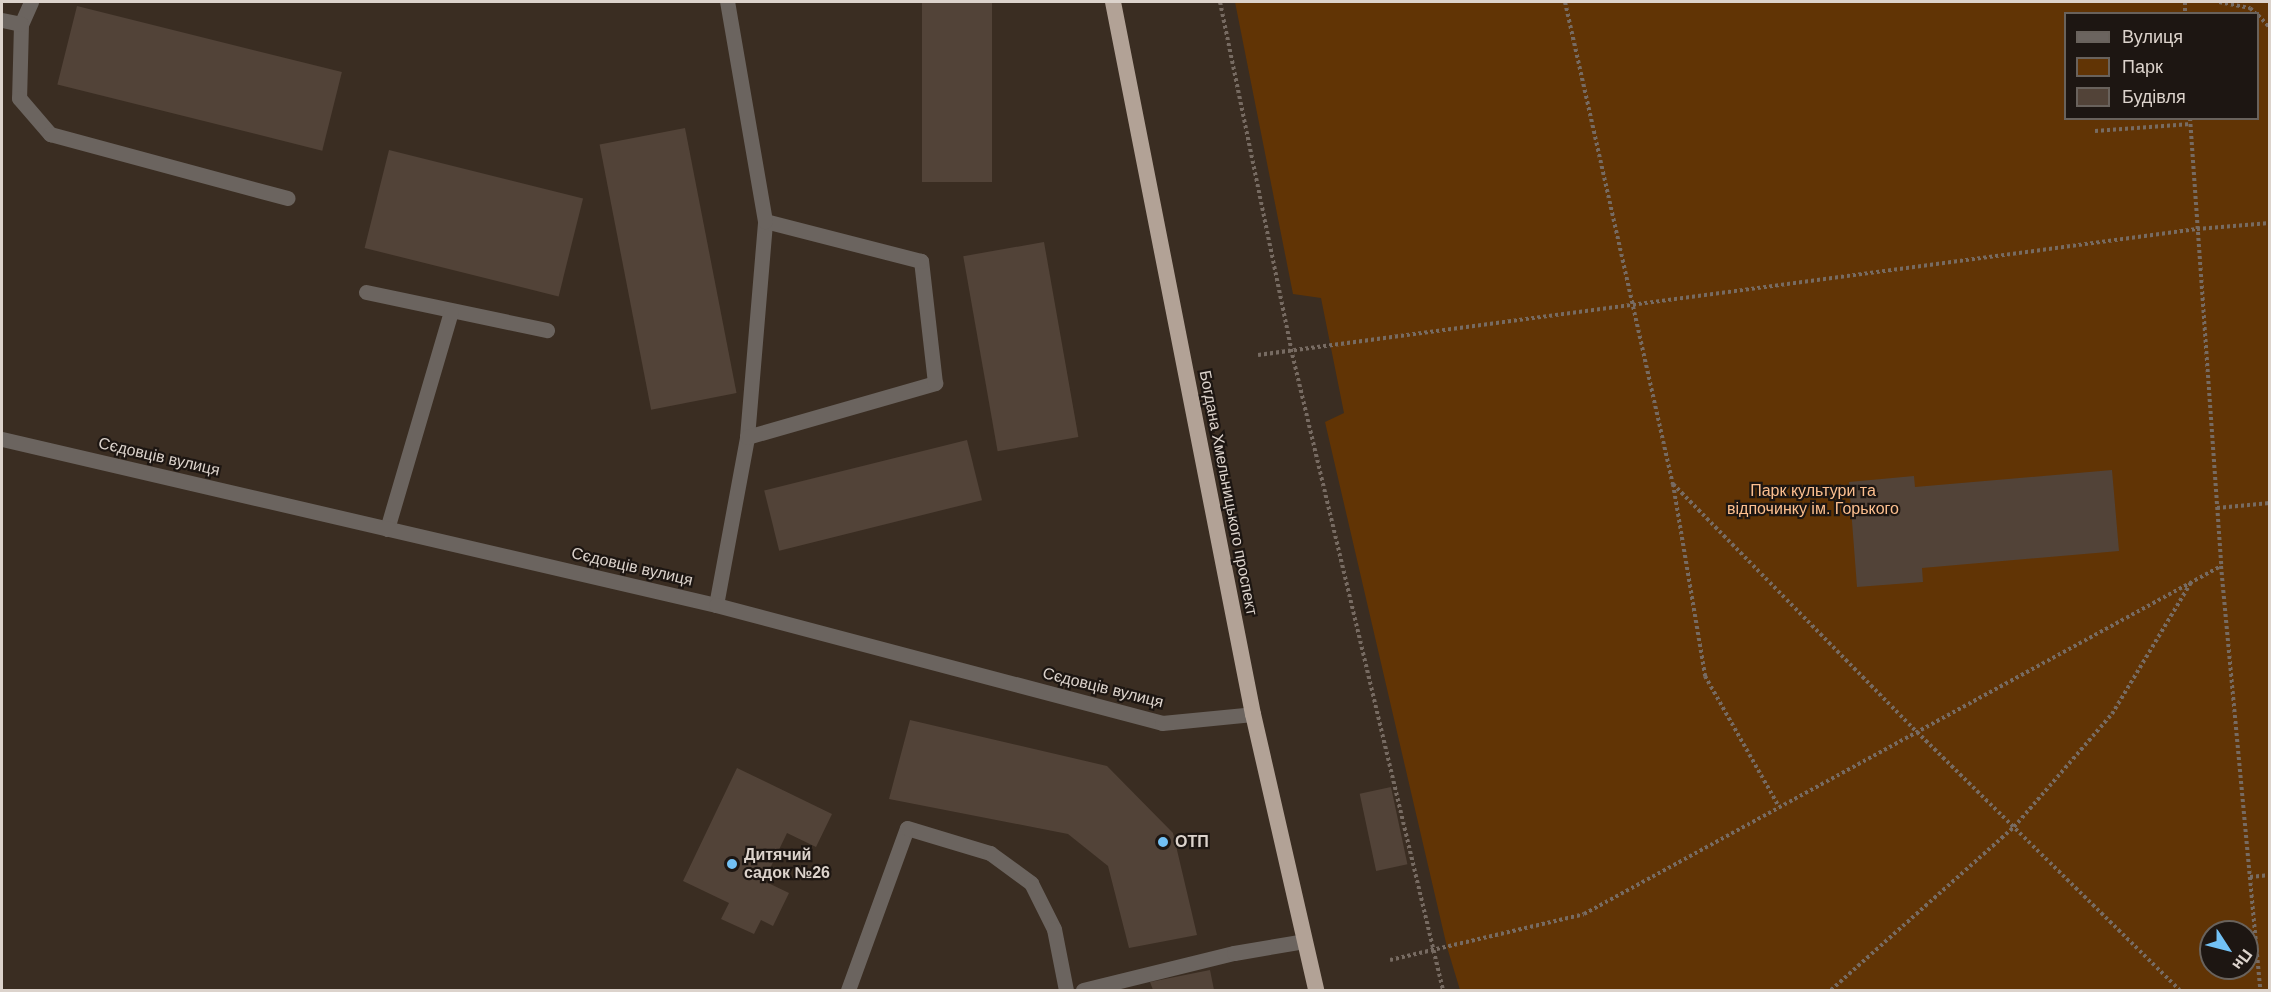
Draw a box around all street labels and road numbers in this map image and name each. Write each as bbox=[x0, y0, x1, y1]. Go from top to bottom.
street label: Богдана Хмельницького проспект bbox=[1195, 369, 1261, 617]
street label: Сєдовців вулиця bbox=[96, 434, 222, 480]
street label: Сєдовців вулиця bbox=[569, 544, 695, 590]
street label: Сєдовців вулиця bbox=[1041, 664, 1165, 712]

